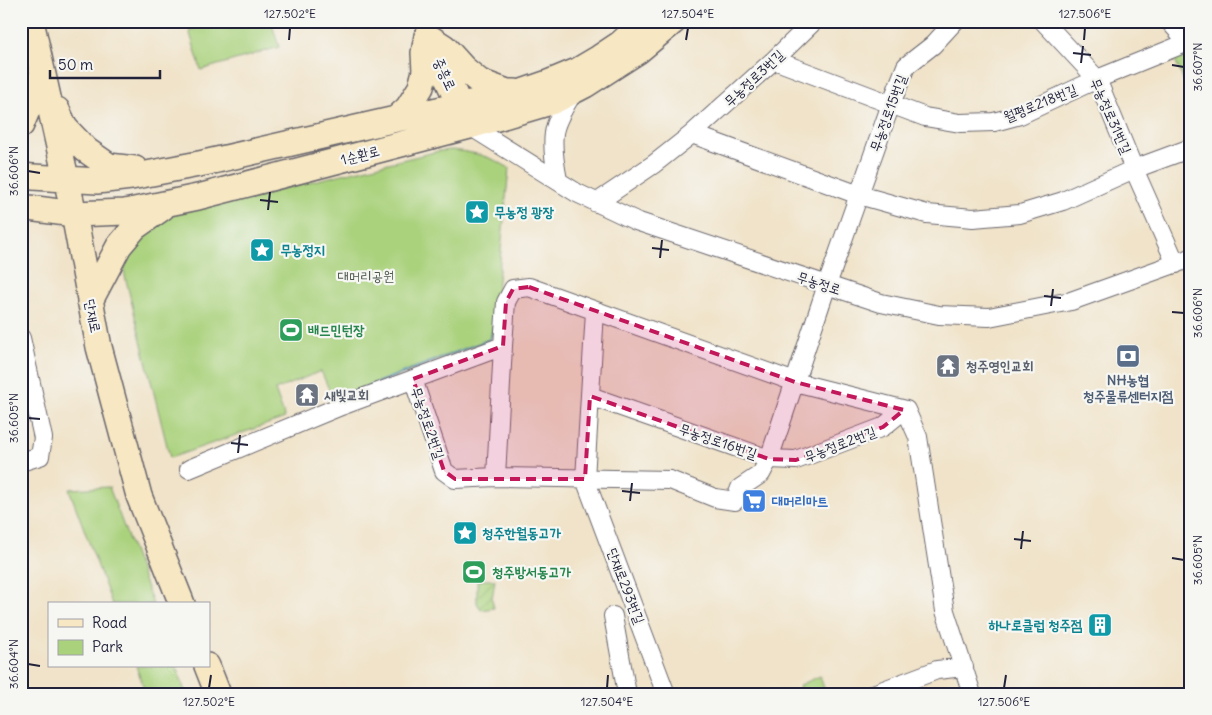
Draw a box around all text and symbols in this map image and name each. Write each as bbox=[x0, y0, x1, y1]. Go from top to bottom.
text: 127.502°E bbox=[264, 6, 316, 21]
text: 127.504°E bbox=[662, 6, 714, 21]
text: 127.506°E bbox=[1059, 6, 1111, 21]
text: 36.607°N bbox=[1190, 42, 1205, 92]
street label: 무농정로3번길 bbox=[720, 45, 788, 110]
scale bar bbox=[50, 48, 160, 80]
text: 50 m bbox=[58, 55, 93, 74]
street label: 중흥로 bbox=[430, 55, 460, 93]
street label: 무농정로15번길 bbox=[866, 71, 911, 154]
street label: 무농정로31번길 bbox=[1086, 75, 1136, 157]
street label: 월평로218번길 bbox=[1001, 80, 1080, 126]
street label: 1순환로 bbox=[339, 141, 381, 169]
text: 36.606°N bbox=[6, 146, 21, 196]
place icon: 무농정 광장 bbox=[464, 199, 490, 225]
place label: 무농정 광장 bbox=[494, 203, 554, 221]
place icon: 무농정지 bbox=[249, 237, 275, 263]
place label: 무농정지 bbox=[280, 241, 325, 259]
park label: 대머리공원 bbox=[338, 267, 394, 285]
street label: 무농정로 bbox=[795, 267, 843, 299]
text: 36.606°N bbox=[1190, 288, 1205, 338]
street label: 단재로 bbox=[81, 298, 105, 334]
sports icon: 배드민턴장 bbox=[278, 317, 304, 343]
place label: 배드민턴장 bbox=[308, 321, 365, 339]
bank icon: NH농협 청주물류센터지점 bbox=[1115, 343, 1141, 369]
temple icon: 청주영인교회 bbox=[935, 353, 961, 379]
place label: 청주영인교회 bbox=[966, 357, 1034, 375]
place label: NH농협 청주물류센터지점 bbox=[1083, 371, 1174, 405]
temple icon: 새빛교회 bbox=[294, 382, 320, 408]
street label: 무농정로2번길 bbox=[407, 384, 449, 462]
place label: 새빛교회 bbox=[324, 386, 369, 404]
text: 36.605°N bbox=[6, 393, 21, 443]
street label: 무농정로16번길 bbox=[677, 419, 760, 463]
street label: 무농정로2번길 bbox=[802, 422, 879, 466]
supermarket icon: 대머리마트 bbox=[741, 488, 767, 514]
place label: 대머리마트 bbox=[771, 492, 828, 510]
place icon: 청주한월동고가 bbox=[452, 520, 478, 546]
place label: 청주한월동고가 bbox=[482, 524, 562, 542]
text: 36.605°N bbox=[1190, 535, 1205, 585]
street label: 단재로293번길 bbox=[603, 545, 649, 627]
sports icon: 청주방서동고가 bbox=[461, 559, 487, 585]
place label: 청주방서동고가 bbox=[492, 563, 572, 581]
legend bbox=[48, 602, 210, 668]
building icon: 하나로클럽 청주점 bbox=[1087, 612, 1113, 638]
text: Road bbox=[92, 613, 127, 632]
place label: 하나로클럽 청주점 bbox=[989, 616, 1083, 634]
text: Park bbox=[92, 637, 123, 656]
text: 36.604°N bbox=[6, 639, 21, 689]
text: 127.502°E bbox=[183, 694, 235, 709]
text: 127.504°E bbox=[581, 694, 633, 709]
text: 127.506°E bbox=[978, 694, 1030, 709]

